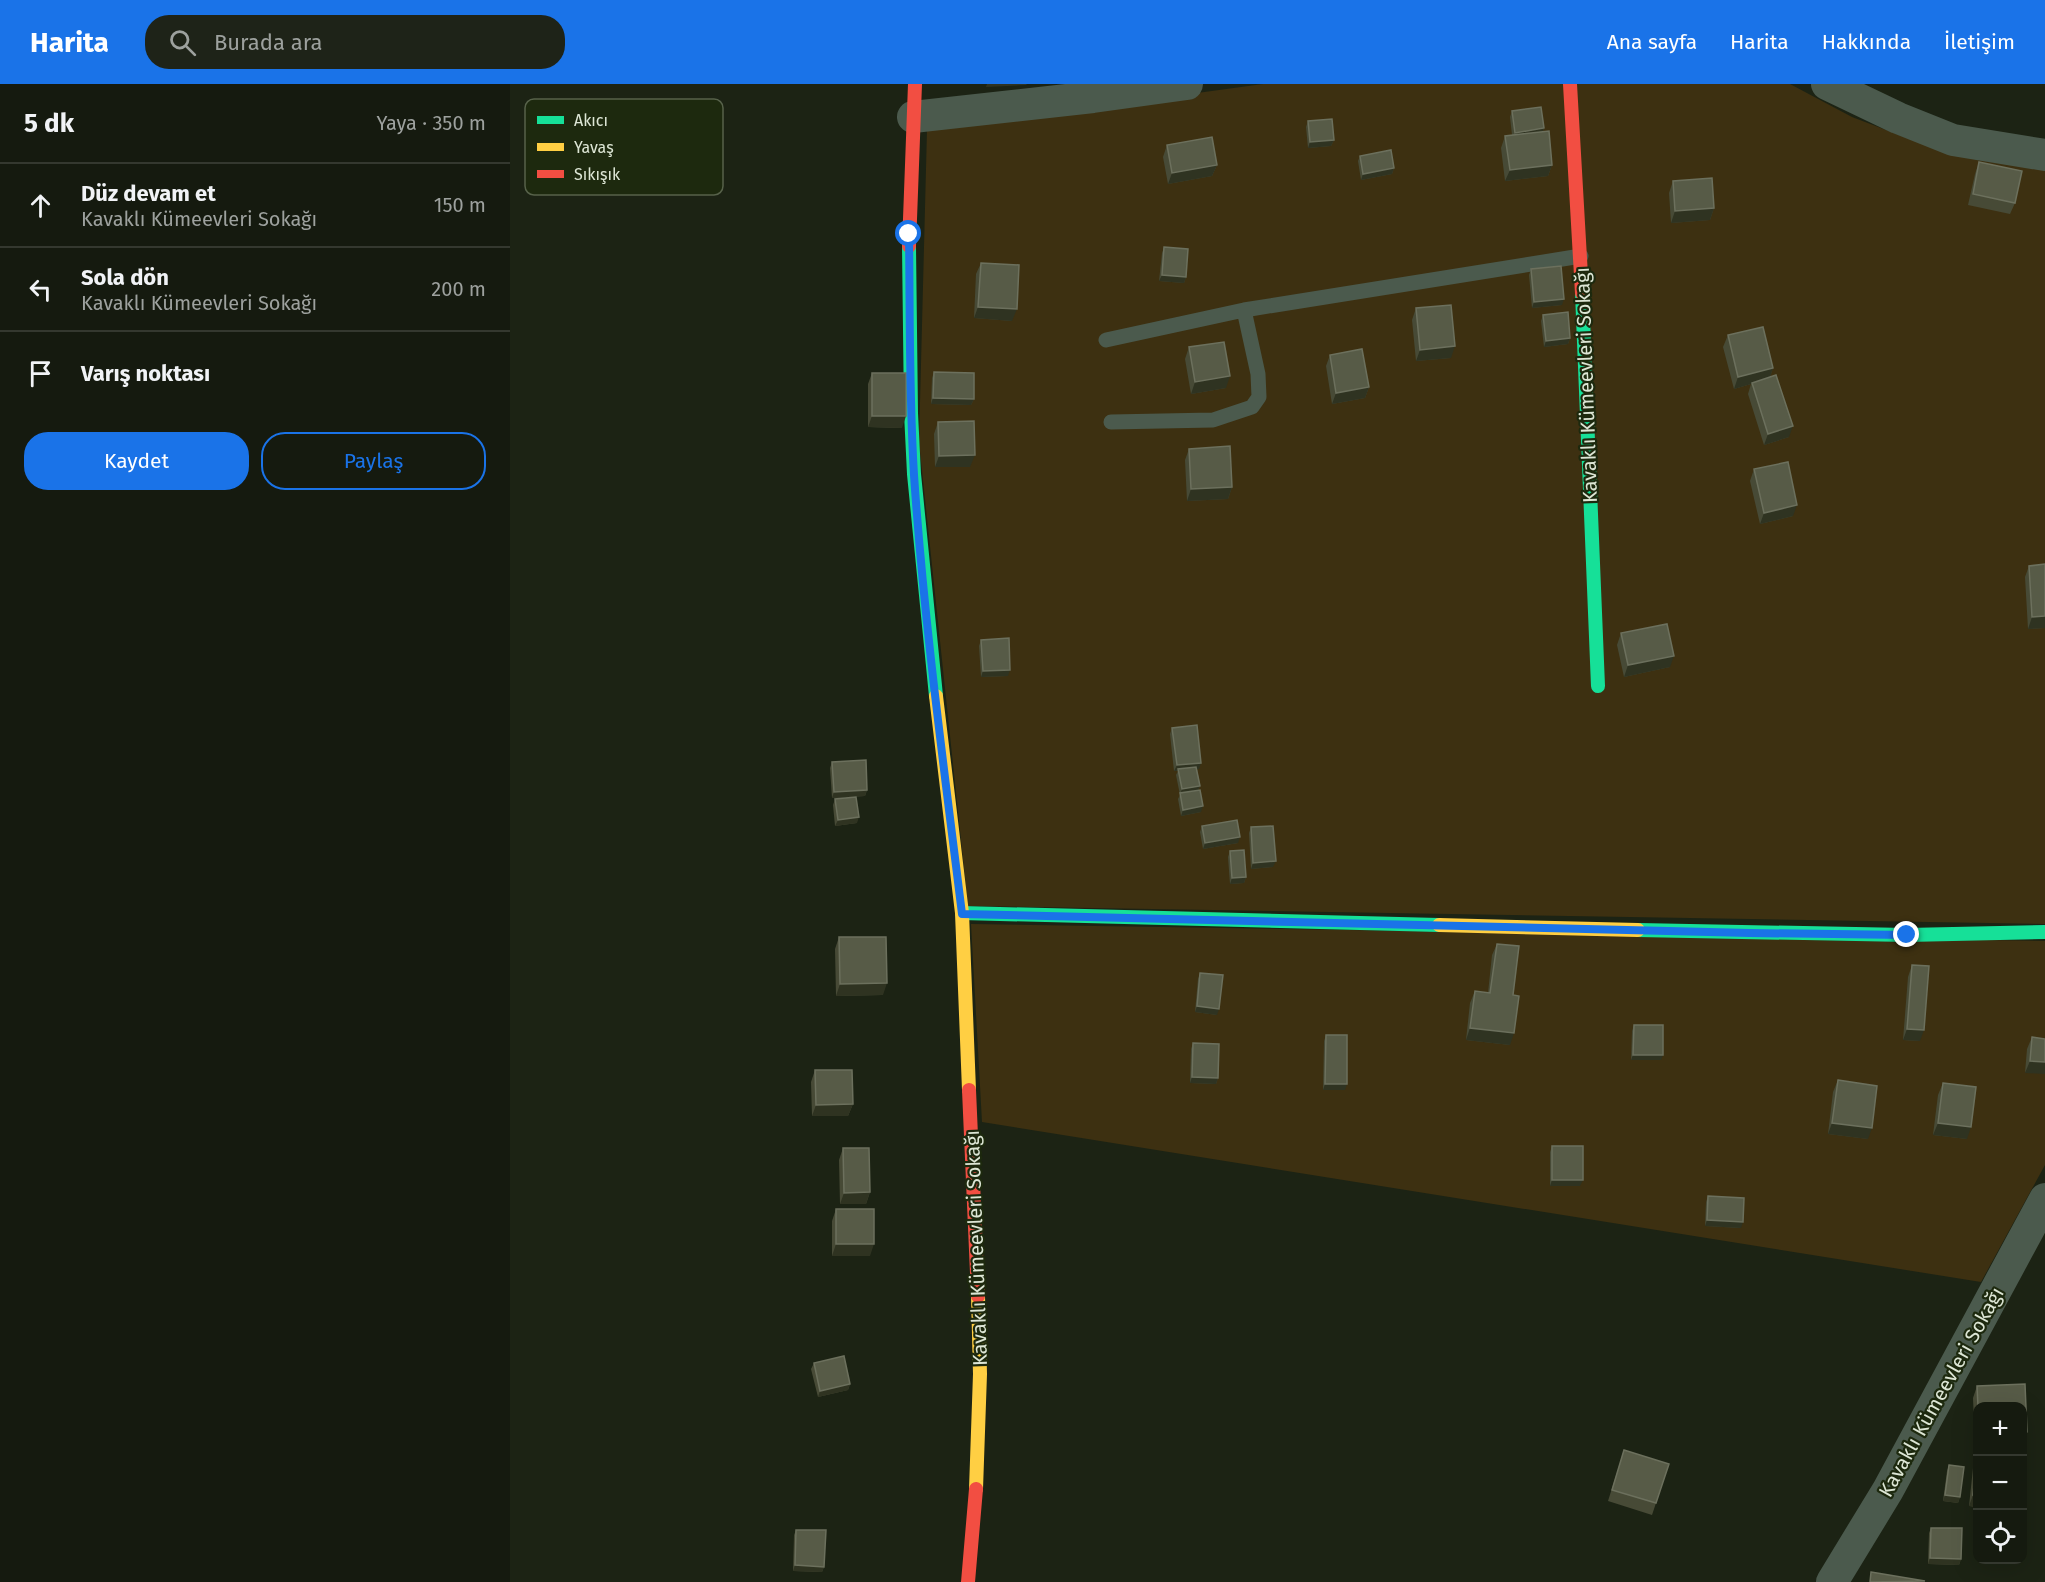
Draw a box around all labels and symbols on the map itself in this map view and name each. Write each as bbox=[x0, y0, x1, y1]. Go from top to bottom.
legend bbox=[525, 99, 723, 195]
text: Akıcı bbox=[574, 111, 608, 130]
text: Yavaş bbox=[574, 138, 614, 158]
text: Sıkışık bbox=[574, 165, 621, 185]
route start bbox=[895, 220, 921, 246]
street label: Kavaklı Kümeevleri Sokağı bbox=[1570, 267, 1602, 503]
route end bbox=[1893, 921, 1919, 947]
street label: Kavaklı Kümeevleri Sokağı bbox=[960, 1130, 992, 1366]
street label: Kavaklı Kümeevleri Sokağı bbox=[1873, 1283, 2009, 1501]

